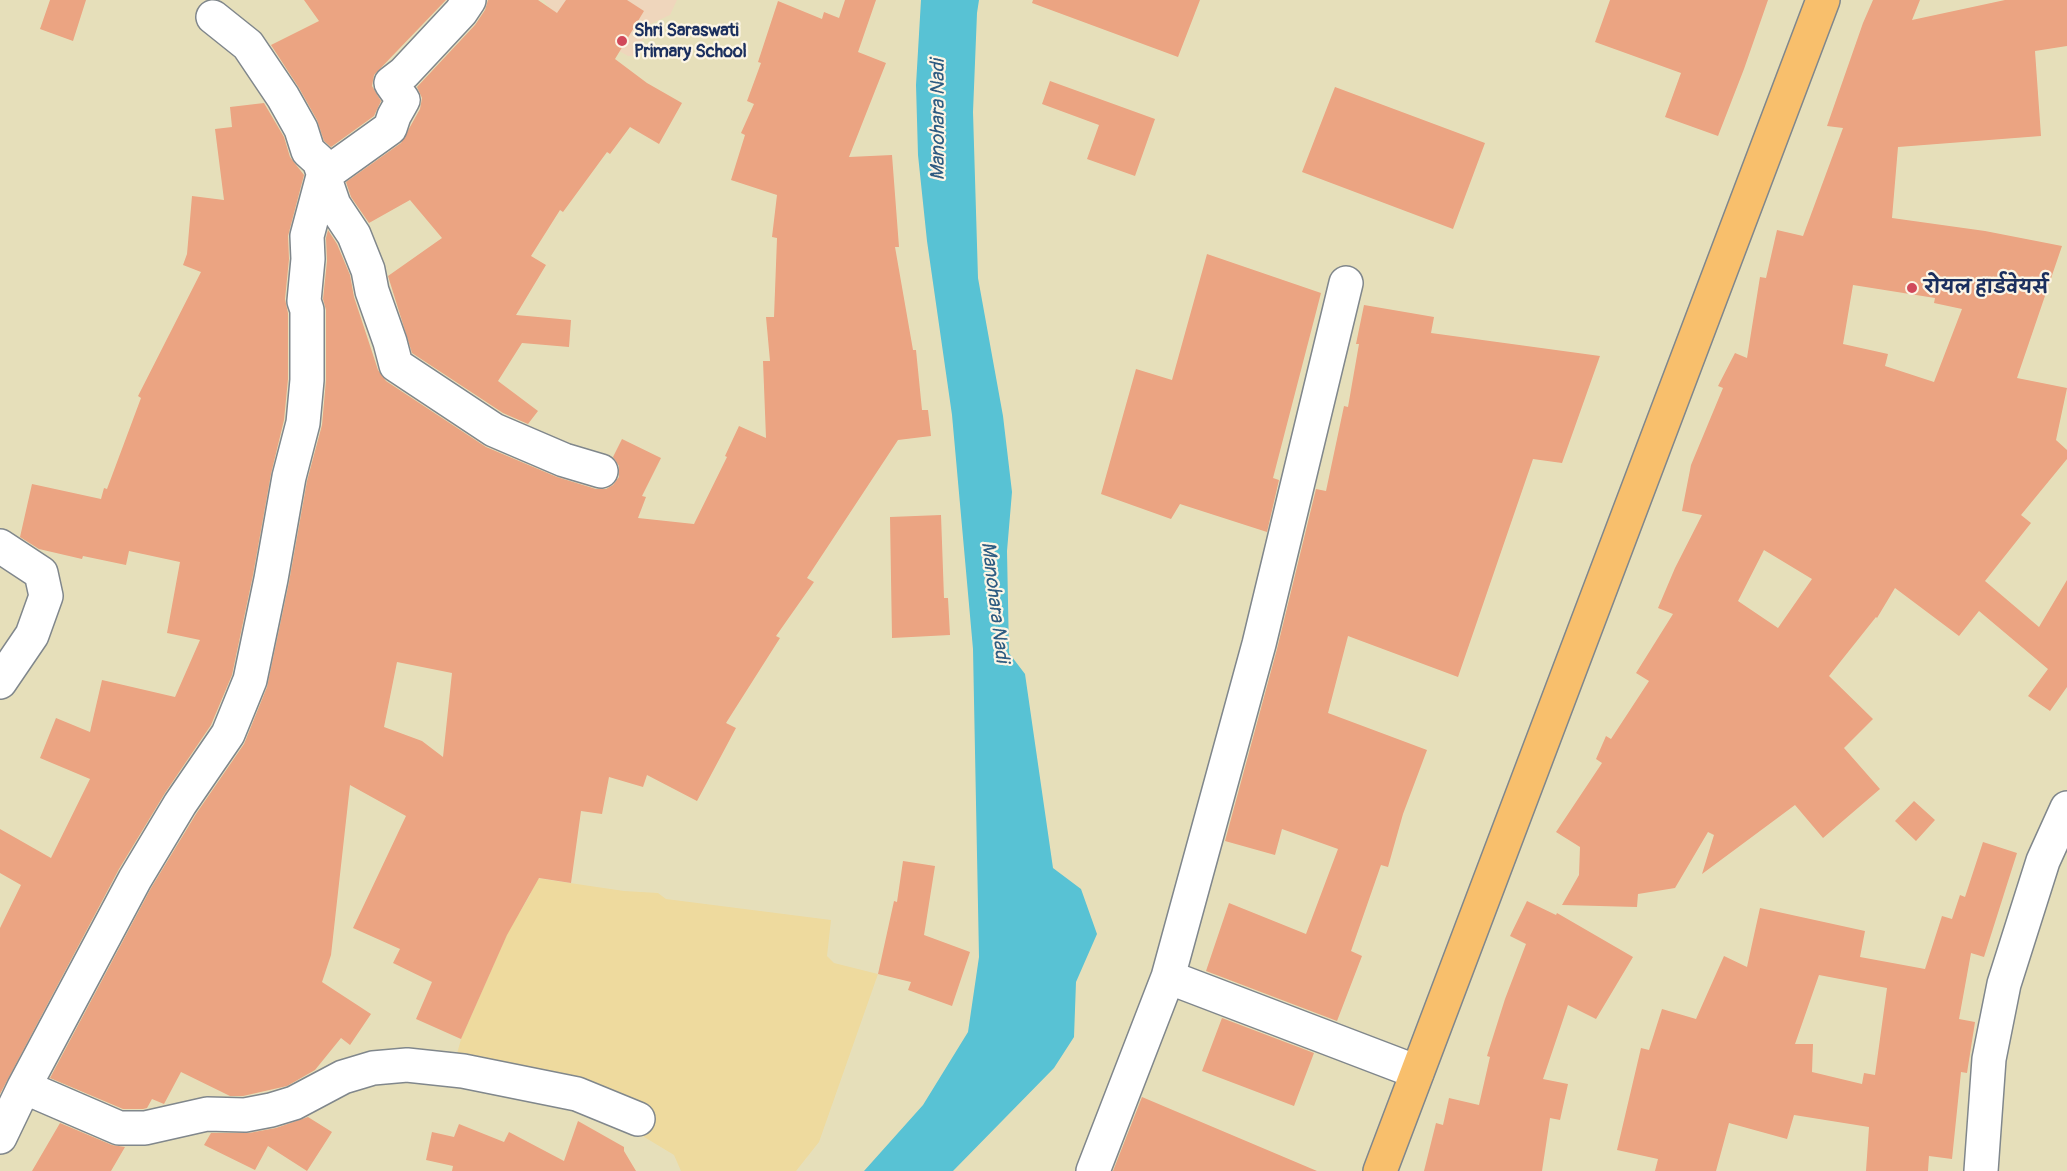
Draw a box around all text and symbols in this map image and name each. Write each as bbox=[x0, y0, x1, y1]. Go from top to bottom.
place label: Shri Saraswati Primary School bbox=[634, 20, 747, 63]
marker: Shri Saraswati Primary School bbox=[615, 34, 629, 48]
water label: Manohara Nadi bbox=[927, 59, 951, 181]
place label: रोयल हार्डवेयर्स bbox=[1924, 277, 2048, 299]
marker: रोयल हार्डवेयर्स bbox=[1905, 281, 1919, 295]
water label: Manohara Nadi bbox=[975, 540, 1013, 664]

